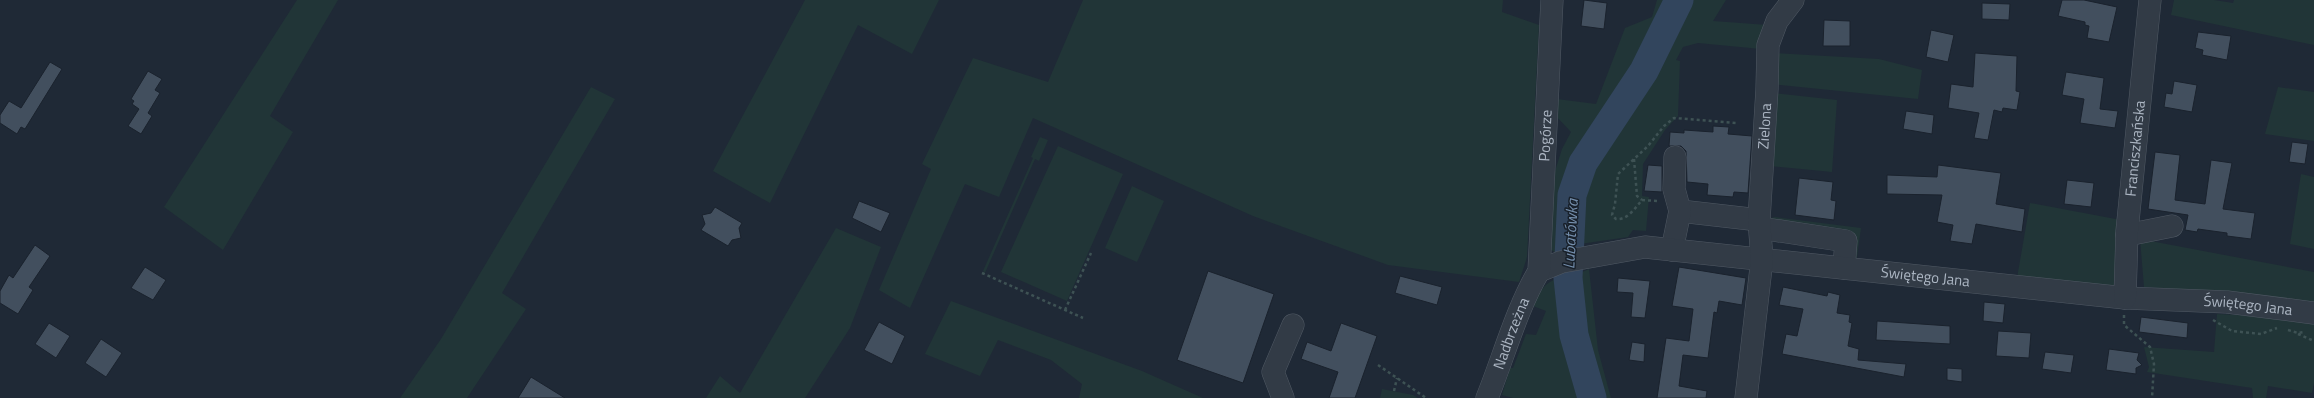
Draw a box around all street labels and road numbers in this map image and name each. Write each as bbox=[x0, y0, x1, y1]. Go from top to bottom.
street label: Franciszkańska bbox=[2119, 99, 2151, 197]
street label: Zielona bbox=[1751, 102, 1777, 150]
street label: Pogórze bbox=[1532, 109, 1558, 162]
street label: Świętego Jana bbox=[1880, 260, 1972, 293]
street label: Świętego Jana bbox=[2203, 289, 2294, 321]
street label: Nadbrzeżna bbox=[1487, 293, 1535, 372]

